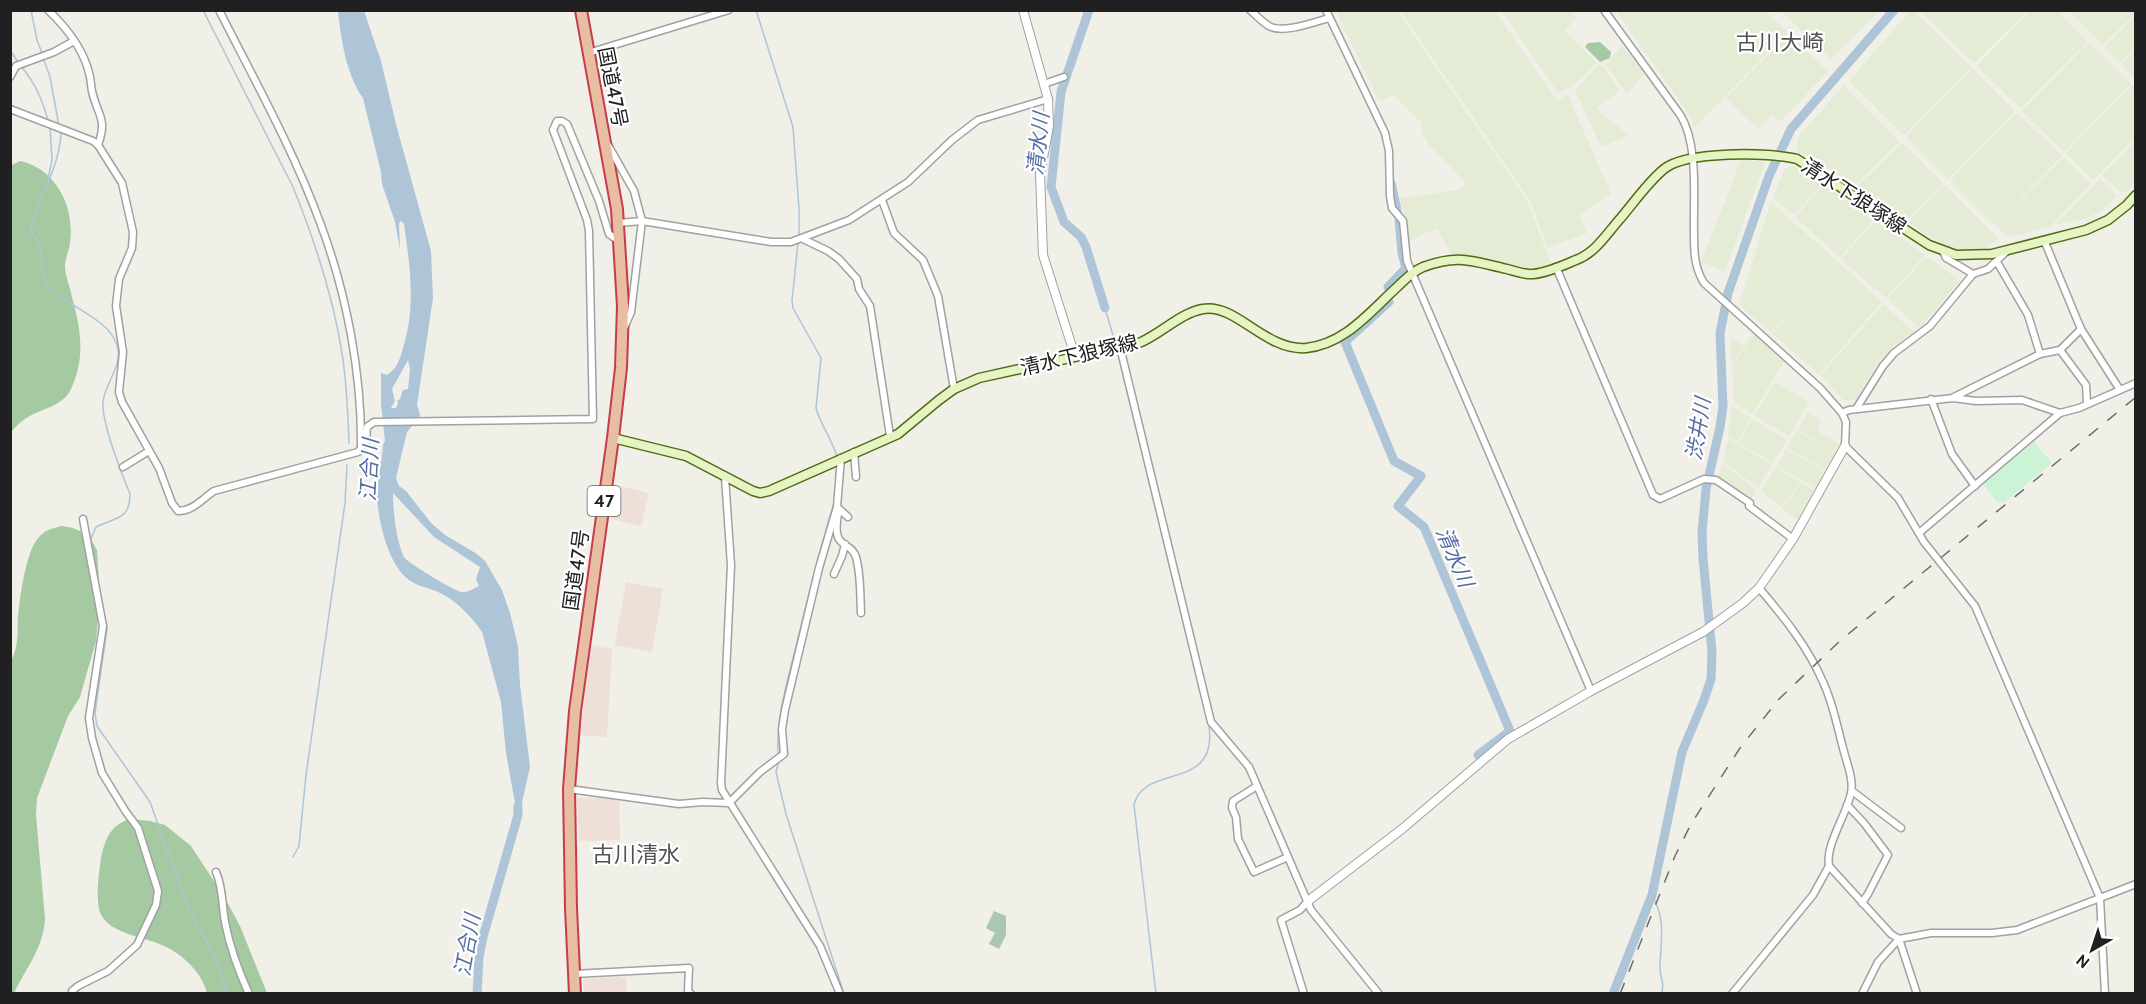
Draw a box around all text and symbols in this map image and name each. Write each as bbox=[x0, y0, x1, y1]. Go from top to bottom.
district label: 古川大崎 bbox=[1736, 29, 1824, 56]
street label: 国道47号 bbox=[593, 45, 633, 129]
water label: 清水川 bbox=[1022, 109, 1054, 177]
street label: 清水下狼塚線 bbox=[1797, 153, 1911, 239]
street label: 清水下狼塚線 bbox=[1018, 330, 1140, 380]
water label: 渋井川 bbox=[1681, 394, 1716, 462]
water label: 江合川 bbox=[355, 436, 383, 502]
road number: 47 bbox=[588, 486, 620, 516]
water label: 清水川 bbox=[1431, 523, 1480, 593]
street label: 国道47号 bbox=[558, 528, 594, 612]
district label: 古川清水 bbox=[592, 841, 680, 868]
water label: 江合川 bbox=[449, 910, 485, 978]
north arrow bbox=[2062, 920, 2122, 980]
text: N bbox=[2073, 950, 2093, 972]

